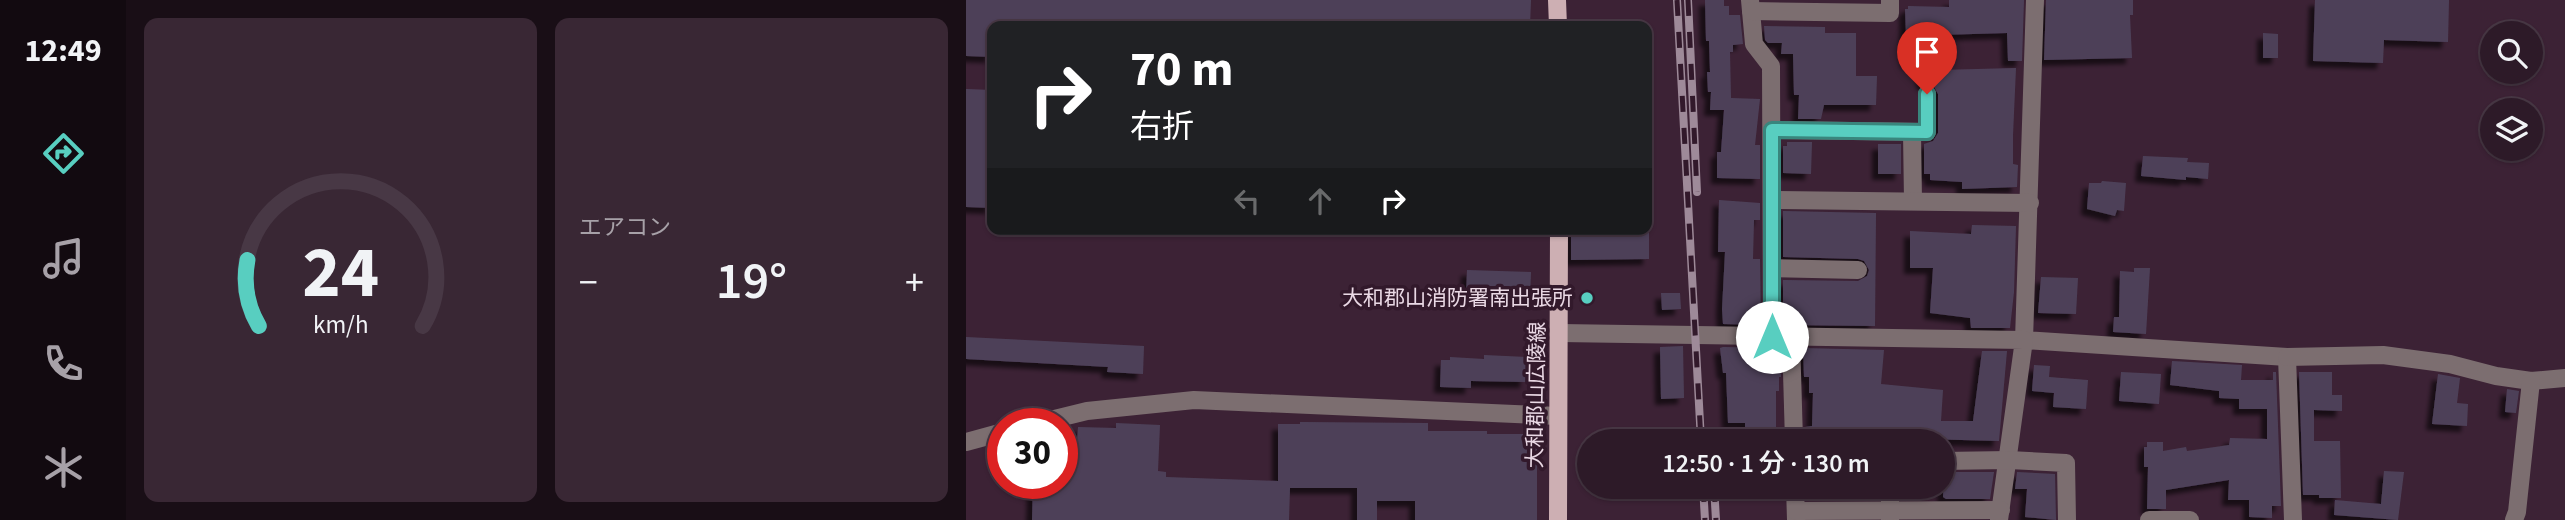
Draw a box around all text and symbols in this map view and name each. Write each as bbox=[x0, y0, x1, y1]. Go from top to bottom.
map controls bbox=[2480, 21, 2543, 161]
button: search bbox=[2480, 21, 2543, 84]
pin bbox=[1897, 22, 1957, 94]
text: 12:49 bbox=[24, 28, 102, 74]
icon: arrive bbox=[1908, 33, 1946, 71]
text: 70 m bbox=[1130, 35, 1234, 105]
icon: right bbox=[1015, 49, 1106, 140]
button: layers bbox=[2480, 98, 2543, 161]
text: 右折 bbox=[1130, 104, 1194, 150]
icon: directions bbox=[39, 129, 88, 178]
icon: left bbox=[1228, 182, 1266, 220]
icon: ahead bbox=[1301, 182, 1339, 220]
icon: right bbox=[1374, 182, 1412, 220]
text: エアコン bbox=[579, 211, 671, 244]
text: 24 bbox=[302, 221, 379, 325]
icon: music bbox=[39, 234, 88, 283]
text: 19° bbox=[716, 245, 787, 319]
text: − bbox=[579, 256, 598, 310]
text: + bbox=[905, 256, 924, 310]
place label: 大和郡山消防署南出張所 bbox=[1342, 283, 1573, 313]
marker: 大和郡山消防署南出張所 bbox=[1579, 290, 1595, 306]
position arrow bbox=[1735, 300, 1809, 374]
text: km/h bbox=[313, 307, 368, 343]
street label: 大和郡山広陵線 bbox=[1520, 321, 1552, 469]
icon: phone bbox=[39, 339, 88, 388]
speed limit sign: 30 bbox=[987, 408, 1078, 499]
icon: climate bbox=[39, 443, 88, 492]
text: 12:50 · 1 分 · 130 m bbox=[1662, 445, 1870, 482]

